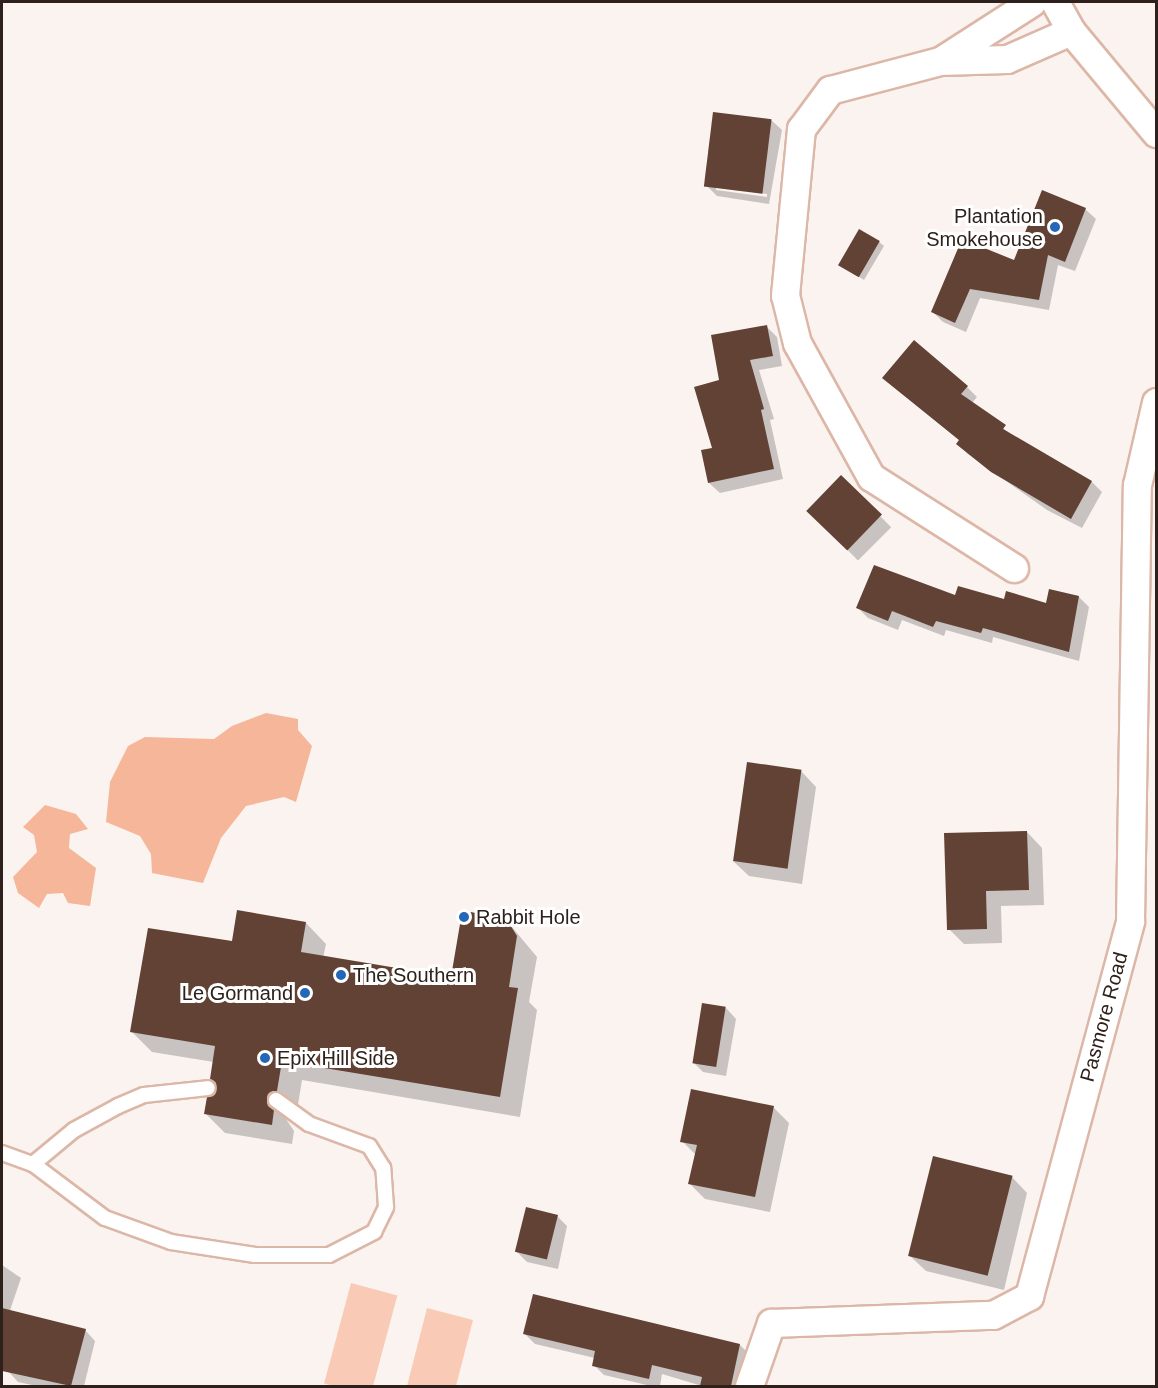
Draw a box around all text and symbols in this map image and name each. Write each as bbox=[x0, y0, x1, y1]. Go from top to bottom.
place label: Plantation Smokehouse bbox=[926, 204, 1043, 251]
marker: Plantation Smokehouse bbox=[1048, 220, 1062, 234]
place label: Rabbit Hole bbox=[476, 905, 581, 929]
marker: Rabbit Hole bbox=[457, 910, 471, 924]
street label: Pasmore Road bbox=[1075, 949, 1133, 1085]
place label: The Southern bbox=[353, 963, 474, 987]
marker: The Southern bbox=[334, 968, 348, 982]
place label: Le Gormand bbox=[182, 981, 293, 1005]
marker: Le Gormand bbox=[298, 986, 312, 1000]
place label: Epix Hill Side bbox=[277, 1046, 395, 1070]
marker: Epix Hill Side bbox=[258, 1051, 272, 1065]

